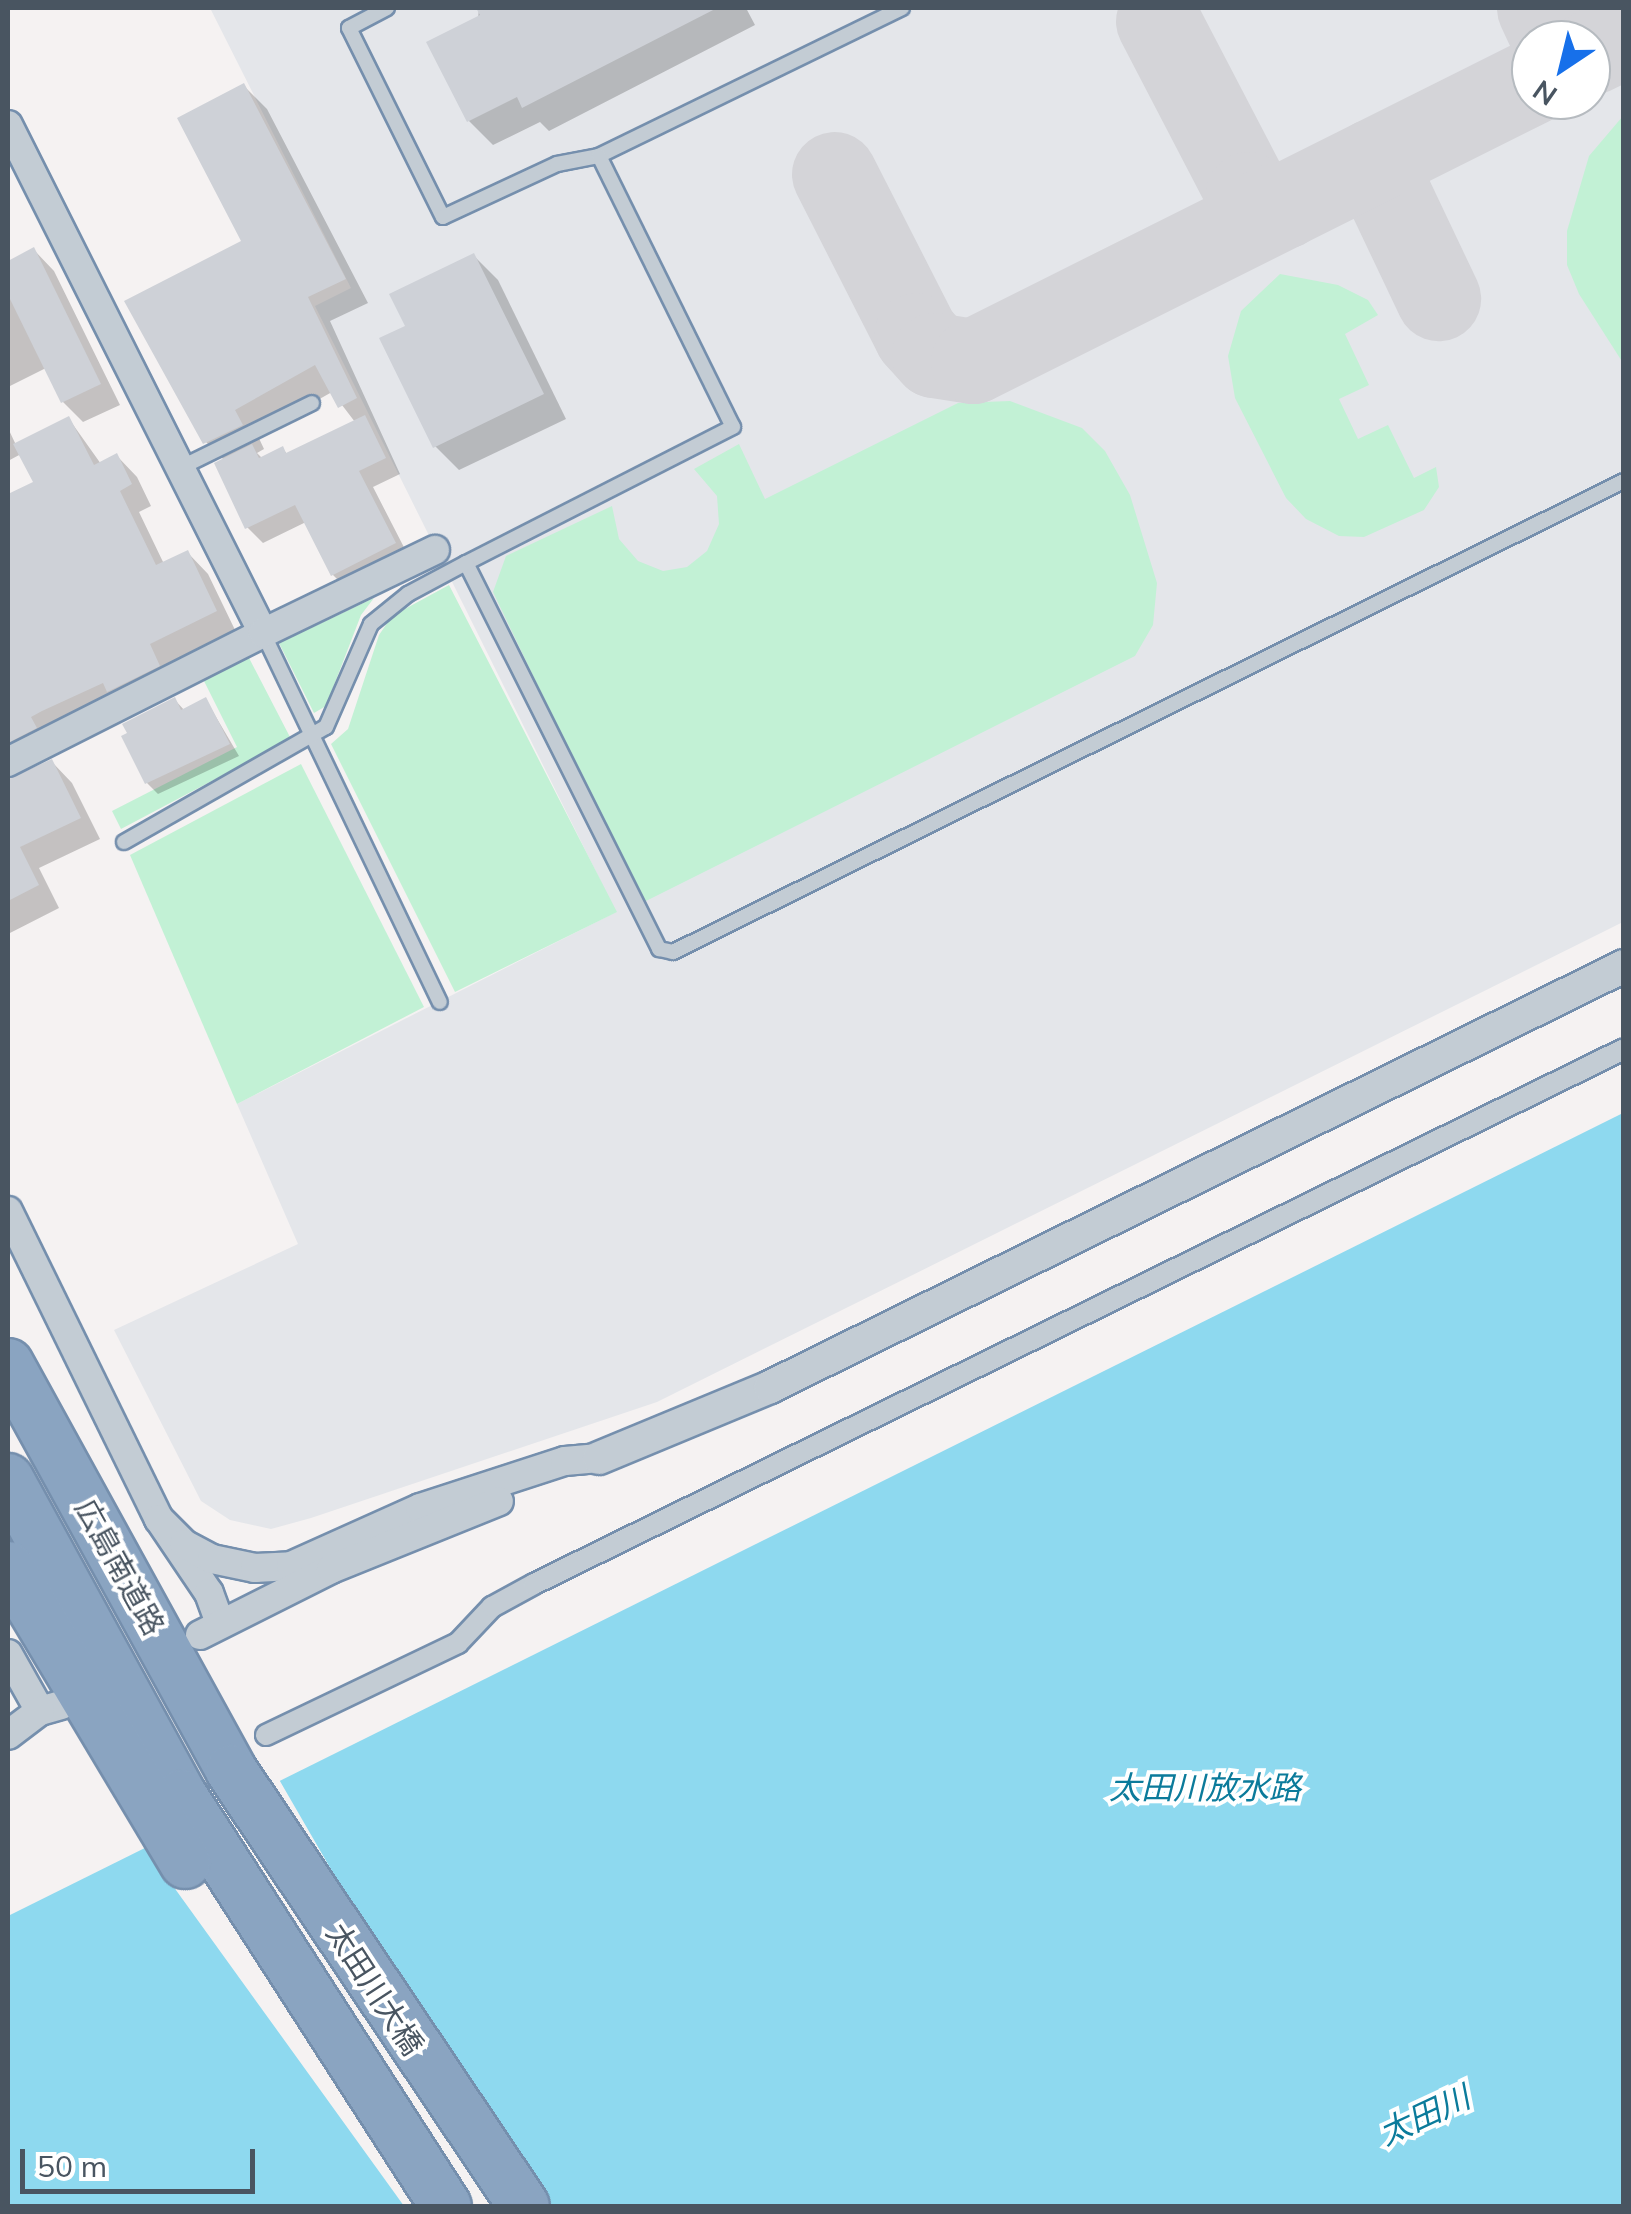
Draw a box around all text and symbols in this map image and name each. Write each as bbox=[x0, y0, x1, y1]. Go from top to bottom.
north arrow bbox=[1511, 20, 1611, 120]
text: N bbox=[1526, 73, 1563, 114]
street label: 広島南道路 bbox=[68, 1493, 172, 1641]
water label: 太田川放水路 bbox=[1109, 1768, 1301, 1806]
street label: 太田川大橋 bbox=[319, 1916, 431, 2062]
water label: 太田川 bbox=[1372, 2077, 1476, 2153]
scale bar bbox=[25, 2129, 260, 2191]
text: 50 m bbox=[37, 2147, 107, 2185]

